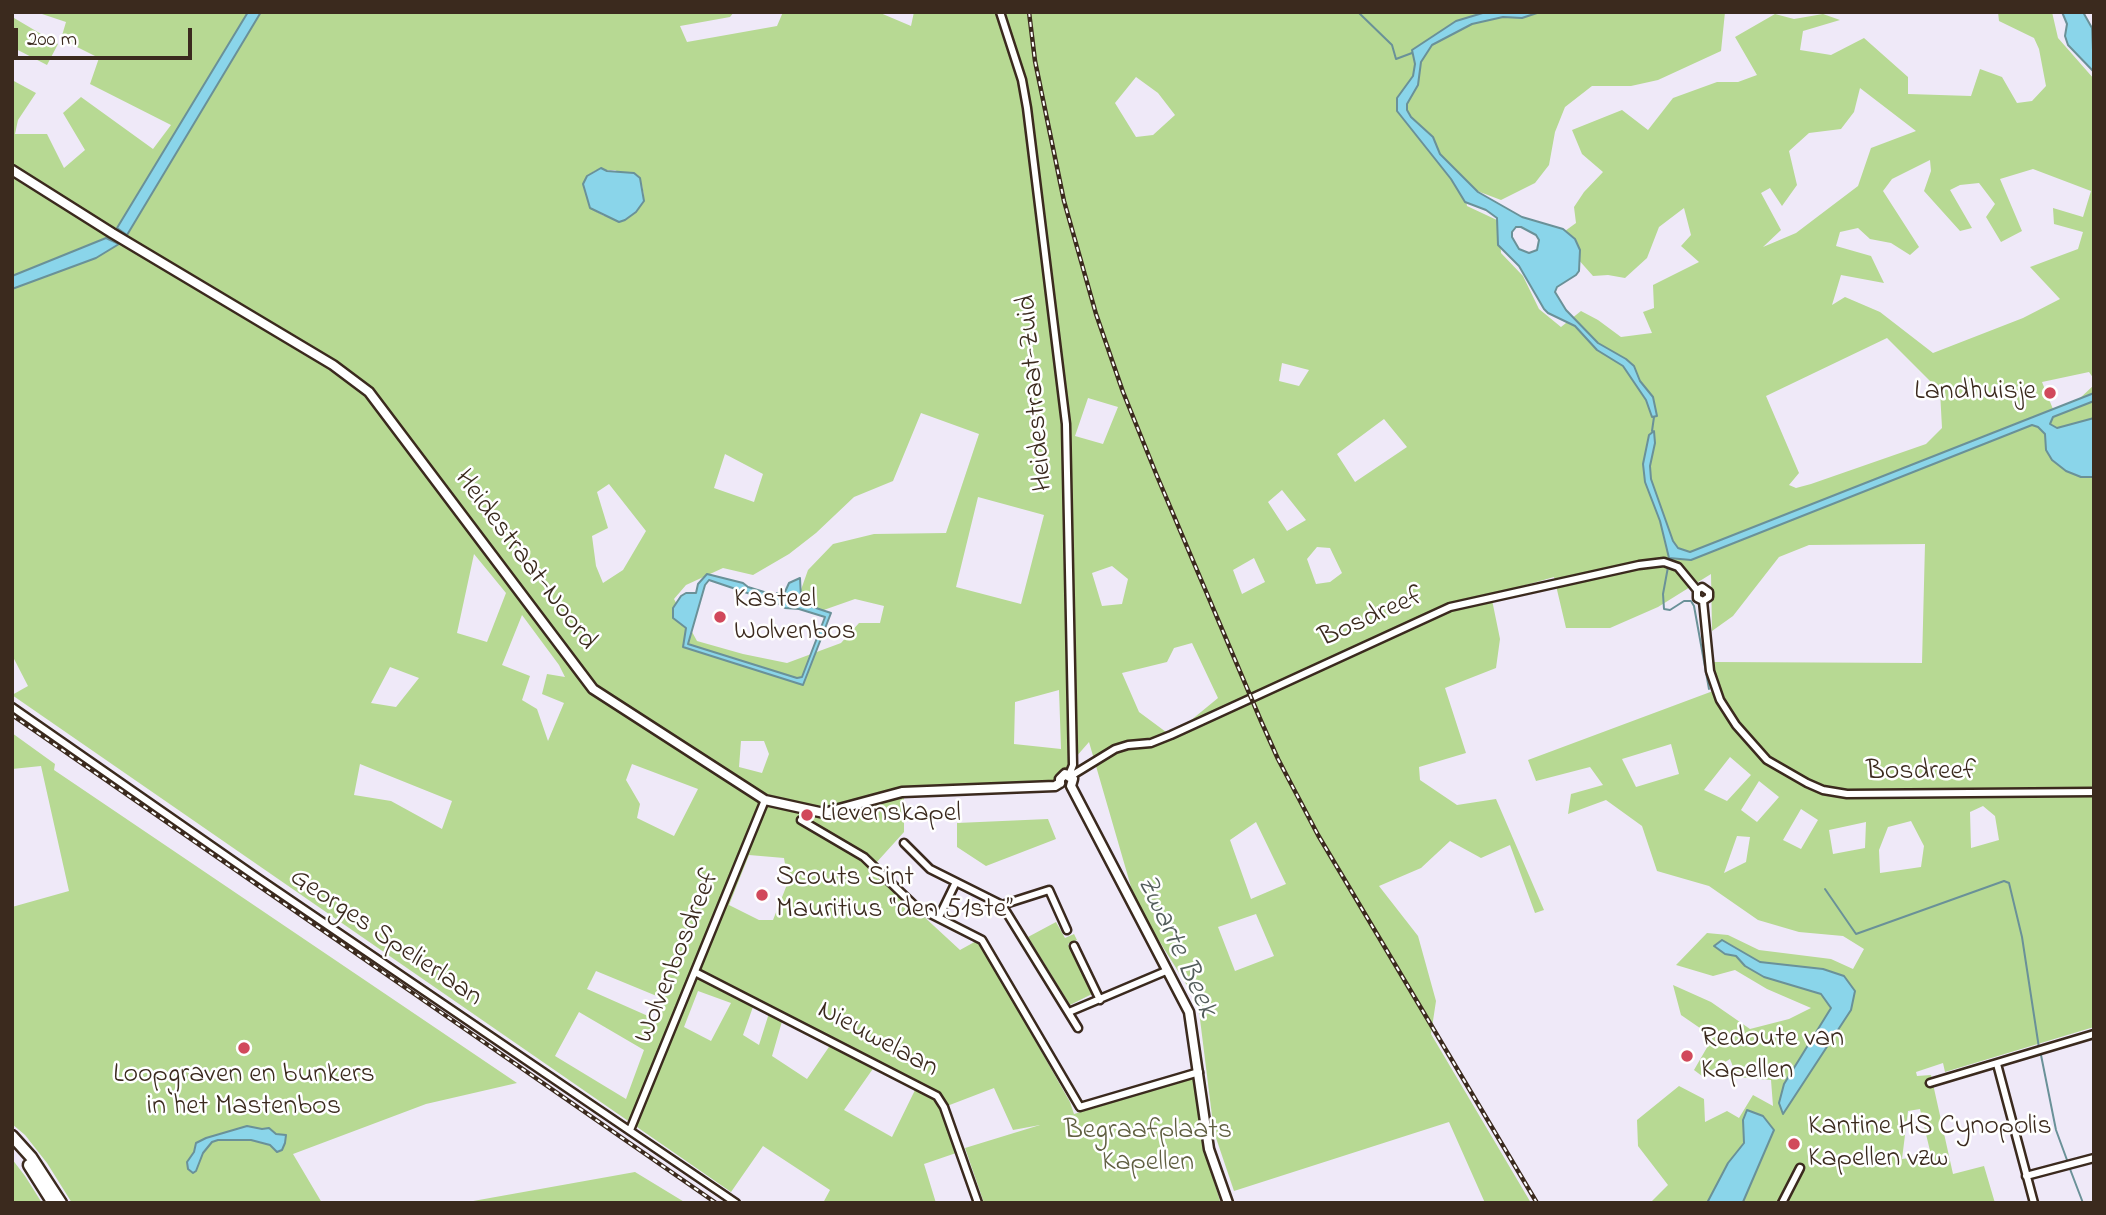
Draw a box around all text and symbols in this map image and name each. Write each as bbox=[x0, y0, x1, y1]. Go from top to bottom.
scale bar bbox=[18, 14, 196, 58]
text: 200 m bbox=[27, 25, 77, 55]
street label: Heidestraat-Zuid bbox=[1012, 293, 1062, 493]
place label: Landhuisje bbox=[1914, 376, 2036, 410]
marker: Landhuisje bbox=[2042, 385, 2058, 401]
street label: Heidestraat-Noord bbox=[445, 464, 603, 658]
street label: Bosdreef bbox=[1315, 581, 1429, 657]
place label: Kasteel Wolvenbos bbox=[734, 584, 856, 650]
marker: Kasteel Wolvenbos bbox=[712, 609, 728, 625]
street label: Bosdreef bbox=[1866, 756, 1976, 790]
place label: Lievenskapel bbox=[821, 798, 961, 832]
marker: Lievenskapel bbox=[799, 807, 815, 823]
street label: Georges Spelierlaan bbox=[282, 862, 488, 1016]
place label: Scouts Sint Mauritius “den 51ste” bbox=[776, 862, 1013, 928]
street label: Wolvenbosdreef bbox=[629, 865, 729, 1049]
water label: Zwarte Beek bbox=[1126, 870, 1224, 1024]
marker: Scouts Sint Mauritius “den 51ste” bbox=[754, 887, 770, 903]
street label: Nieuwelaan bbox=[811, 995, 943, 1087]
place label: Redoute van Kapellen bbox=[1701, 1023, 1844, 1089]
marker: Loopgraven en bunkers in het Mastenbos bbox=[236, 1040, 252, 1056]
marker: Redoute van Kapellen bbox=[1679, 1048, 1695, 1064]
place label: Loopgraven en bunkers in het Mastenbos bbox=[113, 1059, 375, 1125]
place label: Kantine HS Cynopolis Kapellen vzw bbox=[1808, 1111, 2052, 1177]
park label: Begraafplaats Kapellen bbox=[1064, 1115, 1232, 1181]
marker: Kantine HS Cynopolis Kapellen vzw bbox=[1786, 1136, 1802, 1152]

